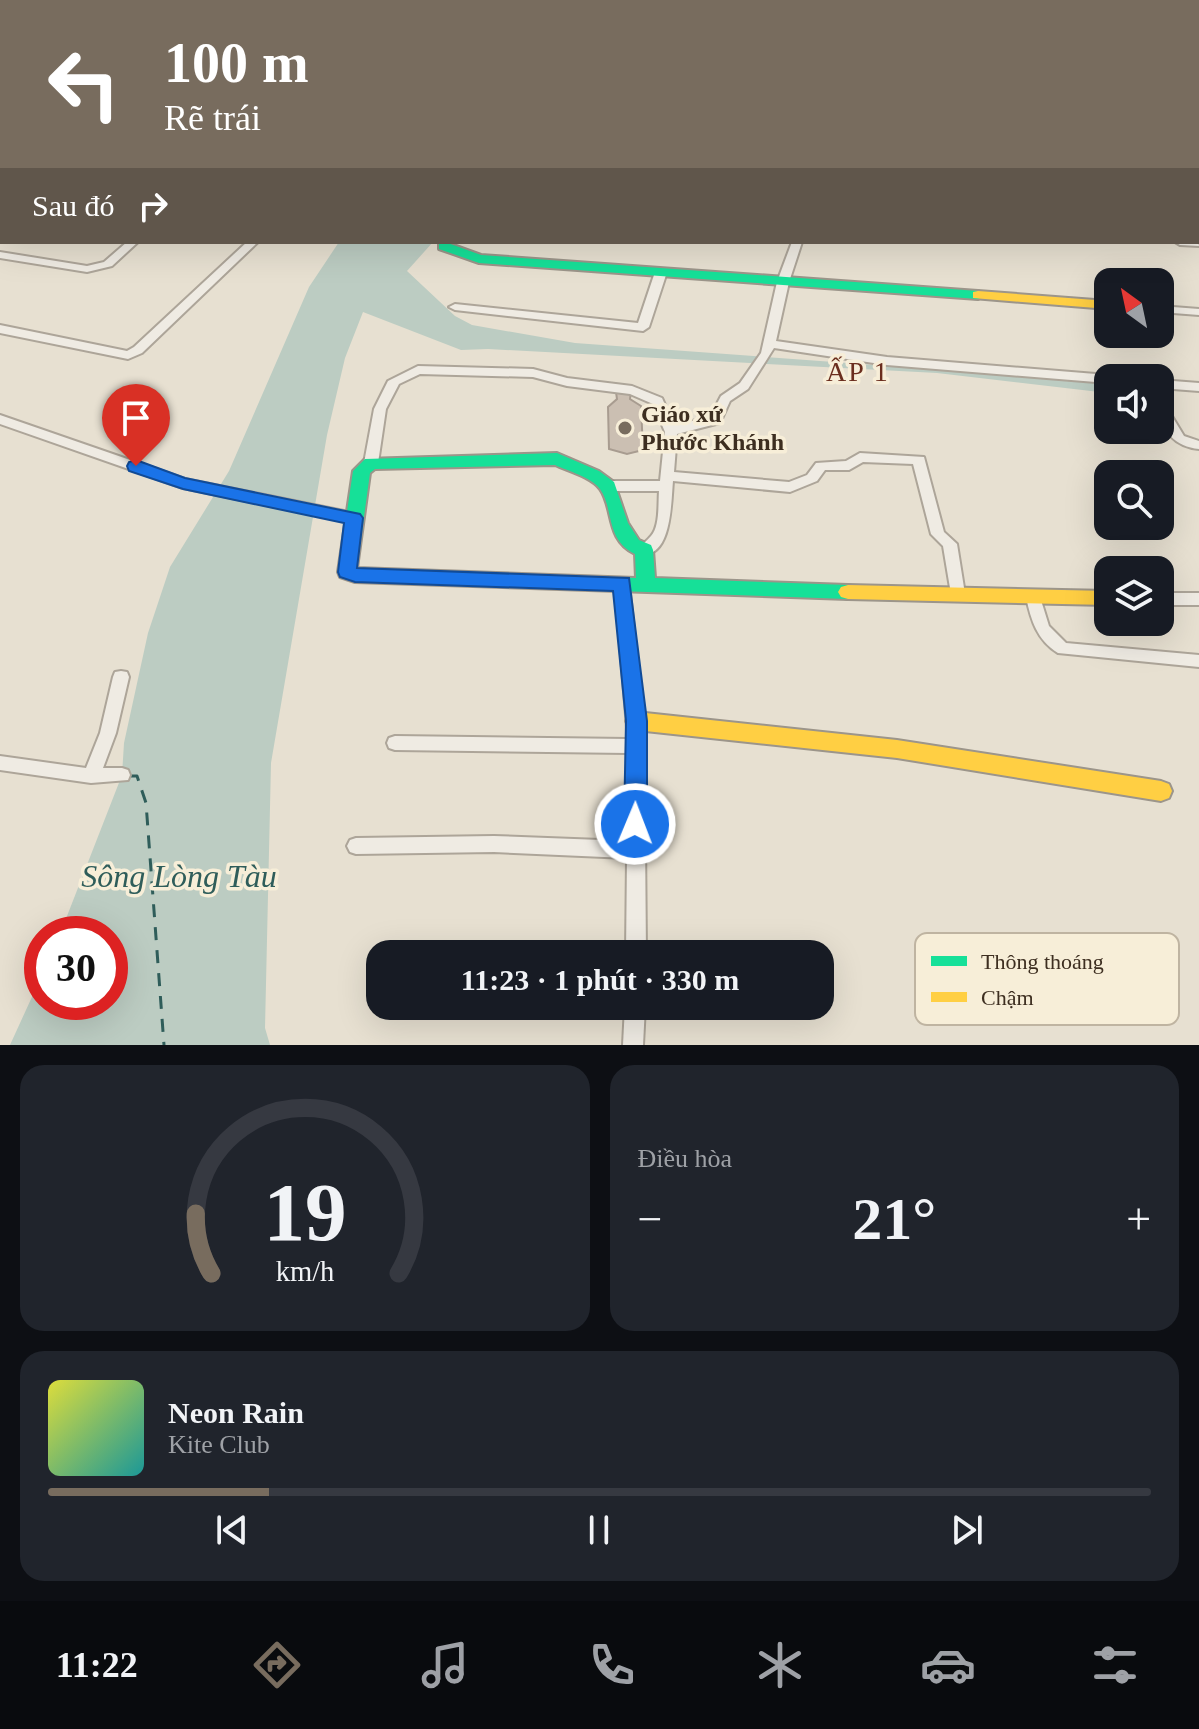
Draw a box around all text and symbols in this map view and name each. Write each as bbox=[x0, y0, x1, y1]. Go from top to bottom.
icon: left bbox=[32, 32, 136, 136]
text: 100 m bbox=[164, 32, 309, 94]
text: Rẽ trái bbox=[164, 98, 261, 138]
icon: right bbox=[131, 184, 175, 228]
text: Sau đó bbox=[32, 189, 115, 222]
north arrow bbox=[1094, 268, 1174, 348]
map controls bbox=[1094, 268, 1174, 636]
district label: ẤP 1 bbox=[826, 356, 890, 387]
button: sound bbox=[1094, 364, 1174, 444]
pin bbox=[102, 384, 170, 466]
icon: arrive bbox=[114, 396, 158, 440]
place label: Giáo xứ Phước Khánh bbox=[641, 401, 784, 455]
marker: Giáo xứ Phước Khánh bbox=[616, 419, 634, 437]
button: search bbox=[1094, 460, 1174, 540]
button: layers bbox=[1094, 556, 1174, 636]
position arrow bbox=[593, 782, 677, 866]
water label: Sông Lòng Tàu bbox=[81, 858, 277, 894]
speed limit sign: 30 bbox=[24, 916, 128, 1020]
legend bbox=[915, 933, 1179, 1025]
text: Thông thoáng bbox=[981, 949, 1104, 974]
text: 11:23 · 1 phút · 330 m bbox=[461, 963, 739, 996]
text: Chậm bbox=[981, 985, 1034, 1010]
text: Điều hòa bbox=[638, 1144, 732, 1173]
text: 19 bbox=[263, 1166, 346, 1258]
text: 21° bbox=[852, 1186, 936, 1252]
text: − bbox=[638, 1195, 662, 1244]
text: + bbox=[1126, 1195, 1151, 1244]
text: km/h bbox=[275, 1256, 334, 1287]
text: Neon Rain bbox=[168, 1396, 304, 1429]
text: Kite Club bbox=[168, 1430, 270, 1459]
icon: previous bbox=[210, 1508, 254, 1552]
icon: pause bbox=[577, 1508, 621, 1552]
icon: next bbox=[945, 1508, 989, 1552]
icon: directions bbox=[249, 1637, 305, 1693]
icon: music bbox=[417, 1637, 473, 1693]
icon: phone bbox=[584, 1637, 640, 1693]
icon: climate bbox=[752, 1637, 808, 1693]
icon: car bbox=[920, 1637, 976, 1693]
icon: filters bbox=[1087, 1637, 1143, 1693]
text: 11:22 bbox=[56, 1645, 138, 1685]

